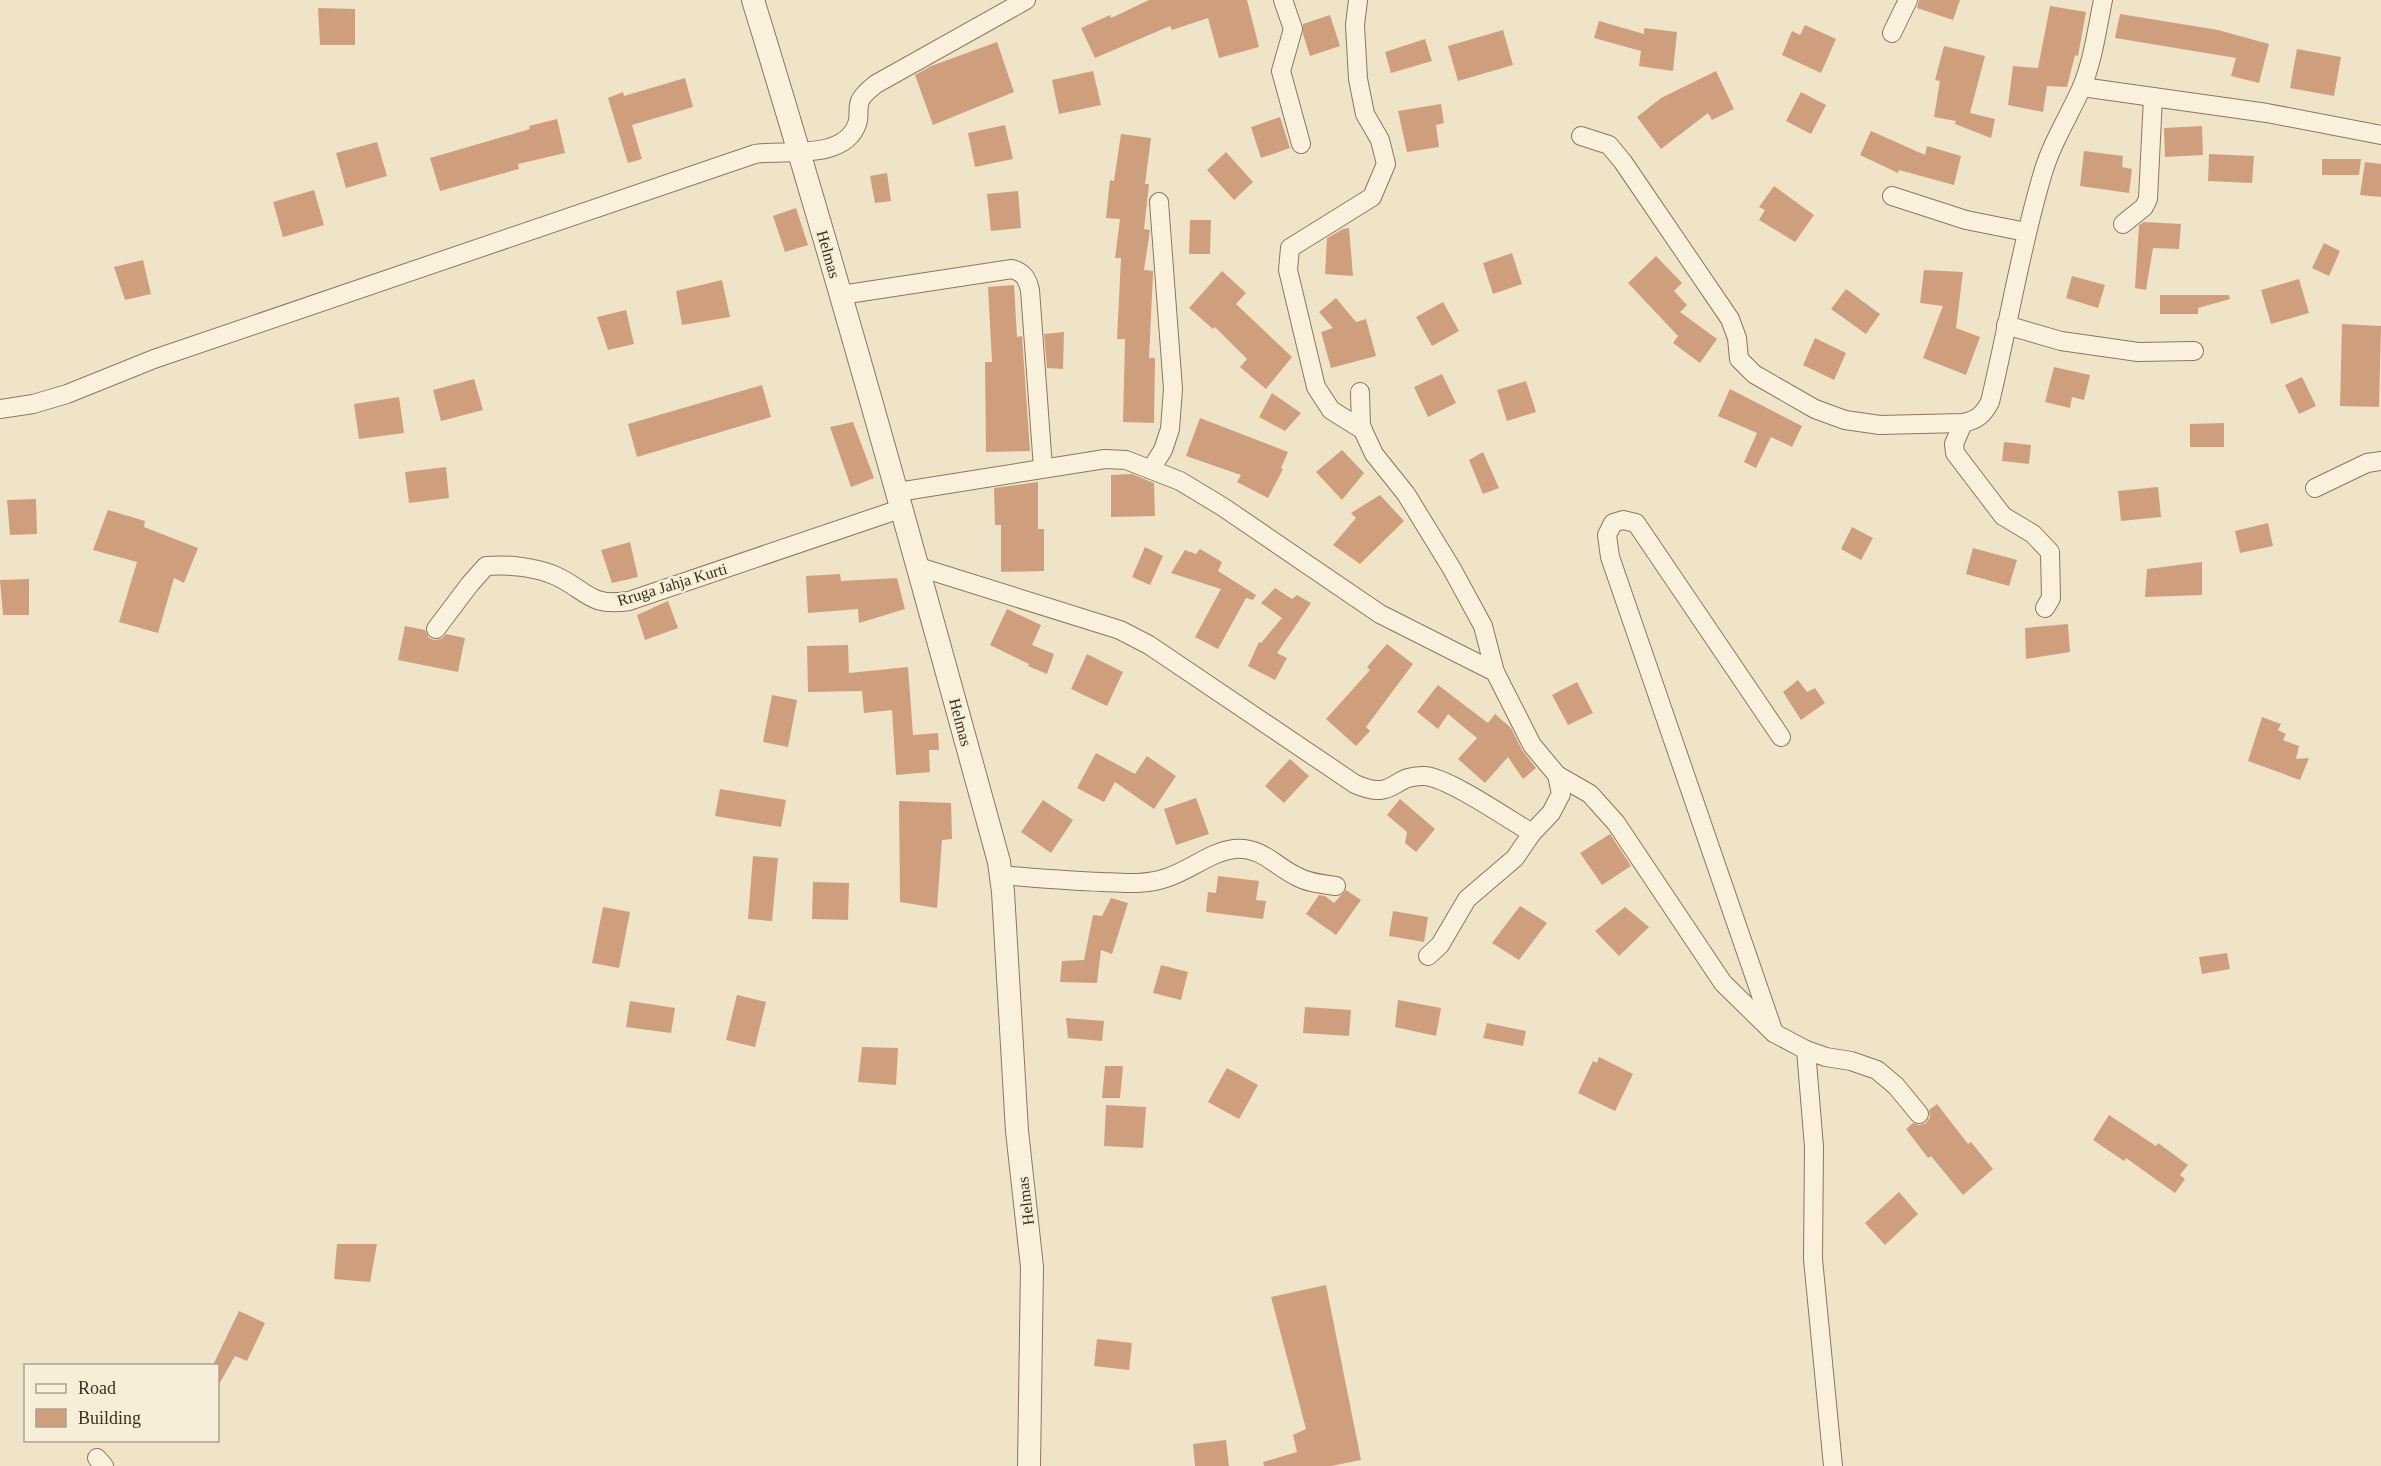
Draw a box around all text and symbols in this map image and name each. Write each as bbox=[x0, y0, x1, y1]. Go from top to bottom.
street label: Helmas bbox=[814, 228, 843, 280]
street label: Rruga Jahja Kurti bbox=[615, 560, 730, 610]
street label: Helmas bbox=[946, 696, 975, 748]
street label: Helmas bbox=[1014, 1176, 1037, 1226]
legend bbox=[24, 1364, 219, 1442]
text: Road bbox=[78, 1378, 116, 1398]
text: Building bbox=[78, 1408, 141, 1428]

